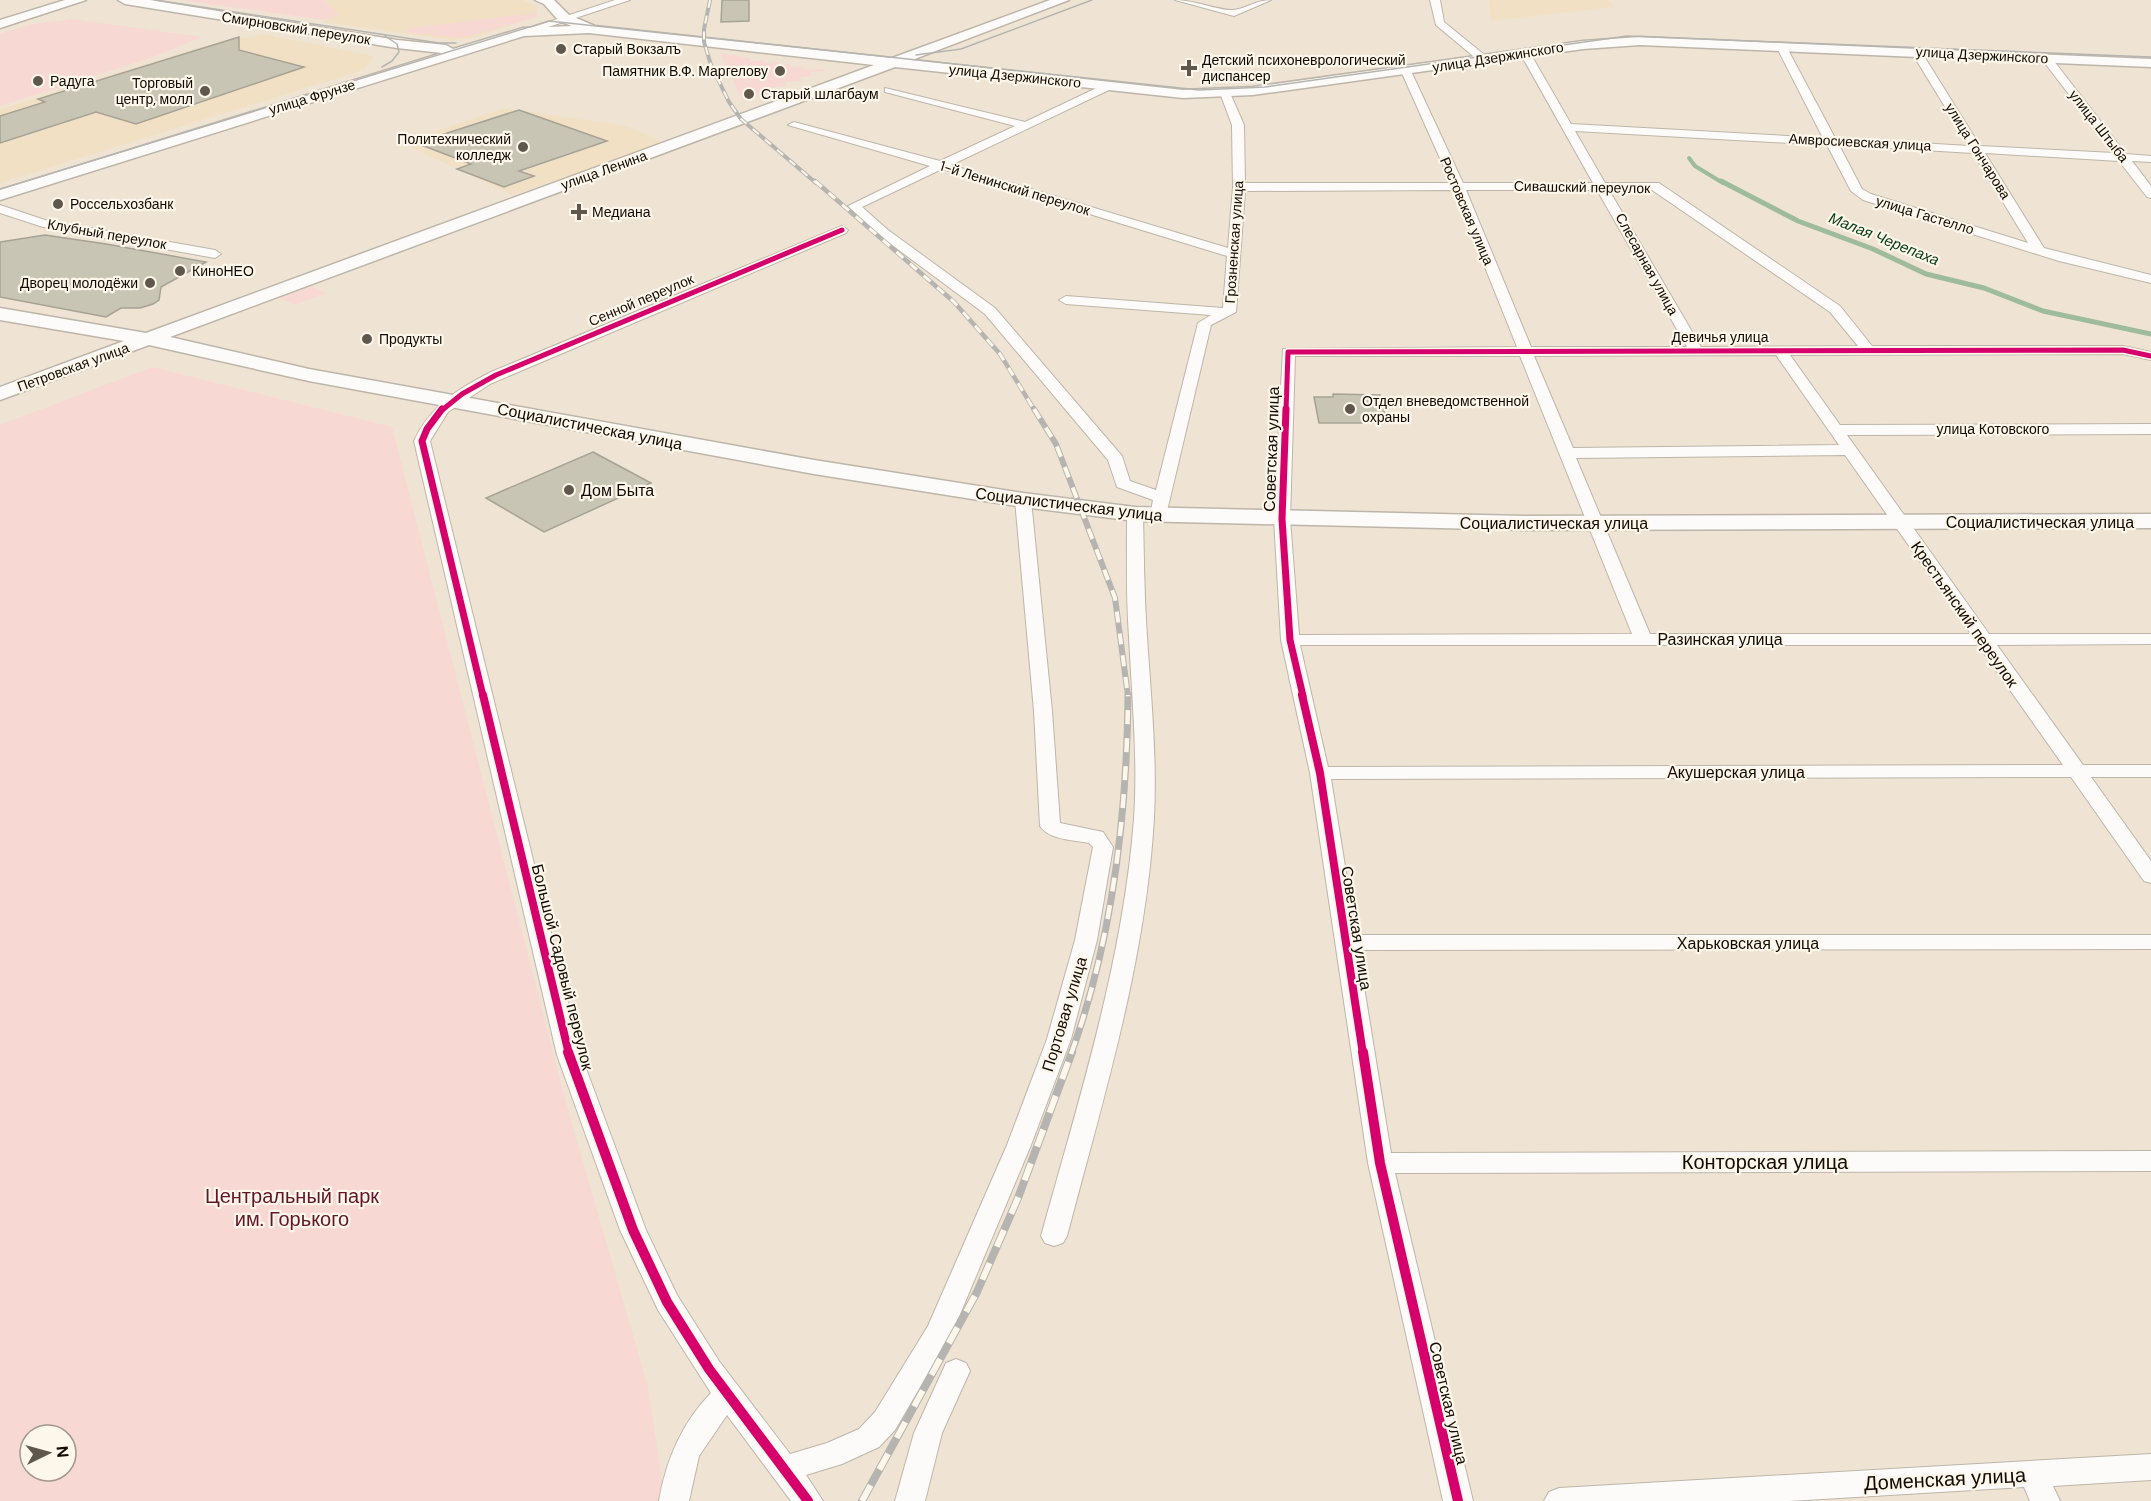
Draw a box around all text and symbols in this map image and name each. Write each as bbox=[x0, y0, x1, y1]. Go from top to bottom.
street label: Смирновский переулок bbox=[220, 7, 373, 49]
street label: улица Дзержинского bbox=[1431, 38, 1565, 76]
place label: Старый Вокзалъ bbox=[573, 40, 681, 58]
marker: Старый Вокзалъ bbox=[554, 42, 568, 56]
street label: улица Дзержинского bbox=[1915, 43, 2049, 67]
place label: Детский психоневрологический диспансер bbox=[1202, 51, 1406, 85]
marker: Детский психоневрологический диспансер bbox=[1180, 59, 1198, 77]
street label: улица Дзержинского bbox=[948, 60, 1082, 92]
place label: Памятник В.Ф. Маргелову bbox=[602, 62, 768, 80]
marker: Памятник В.Ф. Маргелову bbox=[773, 64, 787, 78]
place label: Радуга bbox=[50, 72, 95, 90]
marker: Радуга bbox=[31, 74, 45, 88]
place label: Торговый центр, молл bbox=[116, 74, 193, 108]
street label: улица Фрунзе bbox=[267, 75, 358, 119]
marker: Торговый центр, молл bbox=[198, 84, 212, 98]
place label: Старый шлагбаум bbox=[761, 85, 879, 103]
street label: улица Штыба bbox=[2065, 86, 2133, 166]
marker: Старый шлагбаум bbox=[742, 87, 756, 101]
street label: улица Гончарова bbox=[1941, 100, 2015, 203]
street label: Амвросиевская улица bbox=[1788, 129, 1932, 155]
place label: Политехнический колледж bbox=[397, 130, 512, 164]
marker: Политехнический колледж bbox=[516, 140, 530, 154]
street label: улица Ленина bbox=[559, 146, 650, 194]
street label: Ростовская улица bbox=[1436, 154, 1498, 268]
street label: 1-й Ленинский переулок bbox=[938, 157, 1093, 220]
street label: Сивашский переулок bbox=[1514, 177, 1651, 197]
street label: Грозненская улица bbox=[1221, 180, 1247, 304]
street label: улица Гастелло bbox=[1874, 192, 1976, 239]
place label: Россельхозбанк bbox=[70, 195, 174, 213]
marker: Россельхозбанк bbox=[51, 197, 65, 211]
marker: Медиана bbox=[570, 203, 588, 221]
place label: Медиана bbox=[592, 203, 651, 221]
water label: Малая Черепаха bbox=[1826, 208, 1942, 270]
street label: Слесарная улица bbox=[1612, 210, 1683, 318]
street label: Клубный переулок bbox=[46, 215, 169, 253]
place label: КиноНЕО bbox=[192, 262, 254, 280]
marker: КиноНЕО bbox=[173, 264, 187, 278]
street label: Сенной переулок bbox=[586, 269, 697, 330]
place label: Дворец молодёжи bbox=[20, 274, 138, 292]
marker: Дворец молодёжи bbox=[143, 276, 157, 290]
street label: Девичья улица bbox=[1672, 328, 1769, 346]
place label: Продукты bbox=[379, 330, 442, 348]
marker: Продукты bbox=[360, 332, 374, 346]
street label: Петровская улица bbox=[15, 338, 132, 396]
street label: Советская улица bbox=[1259, 386, 1284, 512]
place label: Отдел вневедомственной охраны bbox=[1362, 392, 1529, 426]
street label: Социалистическая улица bbox=[495, 398, 684, 455]
marker: Отдел вневедомственной охраны bbox=[1343, 402, 1357, 416]
street label: улица Котовского bbox=[1937, 420, 2050, 438]
place label: Дом Быта bbox=[581, 480, 654, 501]
marker: Дом Быта bbox=[562, 483, 576, 497]
street label: Социалистическая улица bbox=[974, 483, 1164, 526]
street label: Социалистическая улица bbox=[1946, 512, 2134, 533]
street label: Социалистическая улица bbox=[1460, 513, 1648, 534]
street label: Крестьянский переулок bbox=[1906, 537, 2024, 692]
street label: Разинская улица bbox=[1657, 629, 1783, 650]
street label: Акушерская улица bbox=[1667, 762, 1805, 783]
street label: Большой Садовый переулок bbox=[527, 862, 599, 1073]
street label: Советская улица bbox=[1336, 864, 1377, 992]
street label: Харьковская улица bbox=[1677, 933, 1819, 954]
street label: Портовая улица bbox=[1037, 954, 1092, 1074]
street label: Конторская улица bbox=[1682, 1149, 1849, 1175]
park label: Центральный парк им. Горького bbox=[205, 1183, 379, 1232]
street label: Советская улица bbox=[1424, 1340, 1473, 1467]
north arrow bbox=[18, 1423, 78, 1483]
text: N bbox=[51, 1445, 73, 1458]
street label: Доменская улица bbox=[1863, 1462, 2028, 1496]

